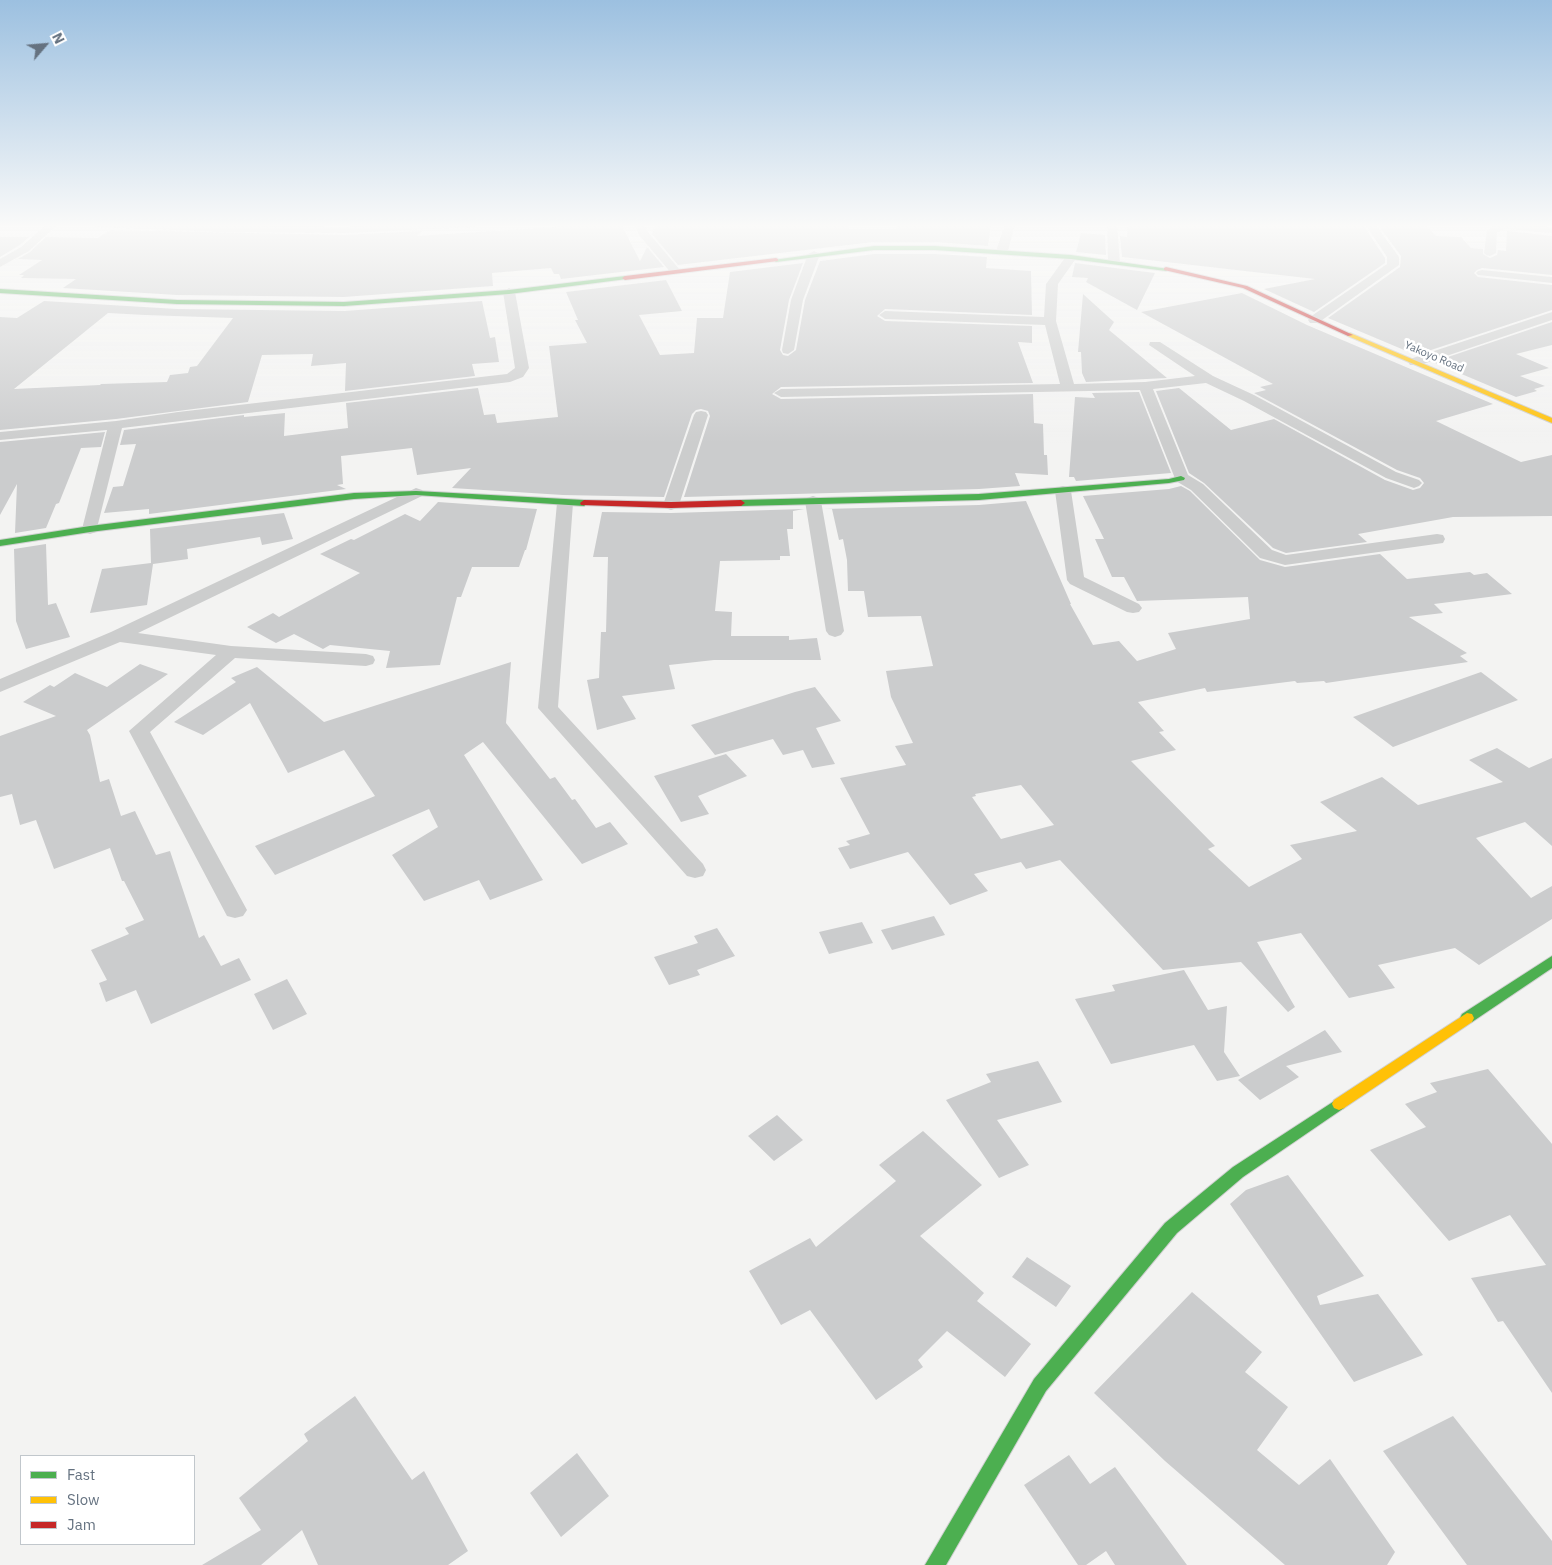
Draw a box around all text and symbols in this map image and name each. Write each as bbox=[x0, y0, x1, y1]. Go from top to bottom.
north arrow bbox=[20, 20, 70, 70]
text: N bbox=[48, 30, 69, 47]
street label: Yakoyo Road bbox=[1402, 339, 1466, 375]
legend bbox=[20, 1455, 195, 1545]
text: Fast bbox=[67, 1465, 95, 1484]
text: Slow bbox=[67, 1490, 100, 1509]
text: Jam bbox=[67, 1515, 96, 1534]

